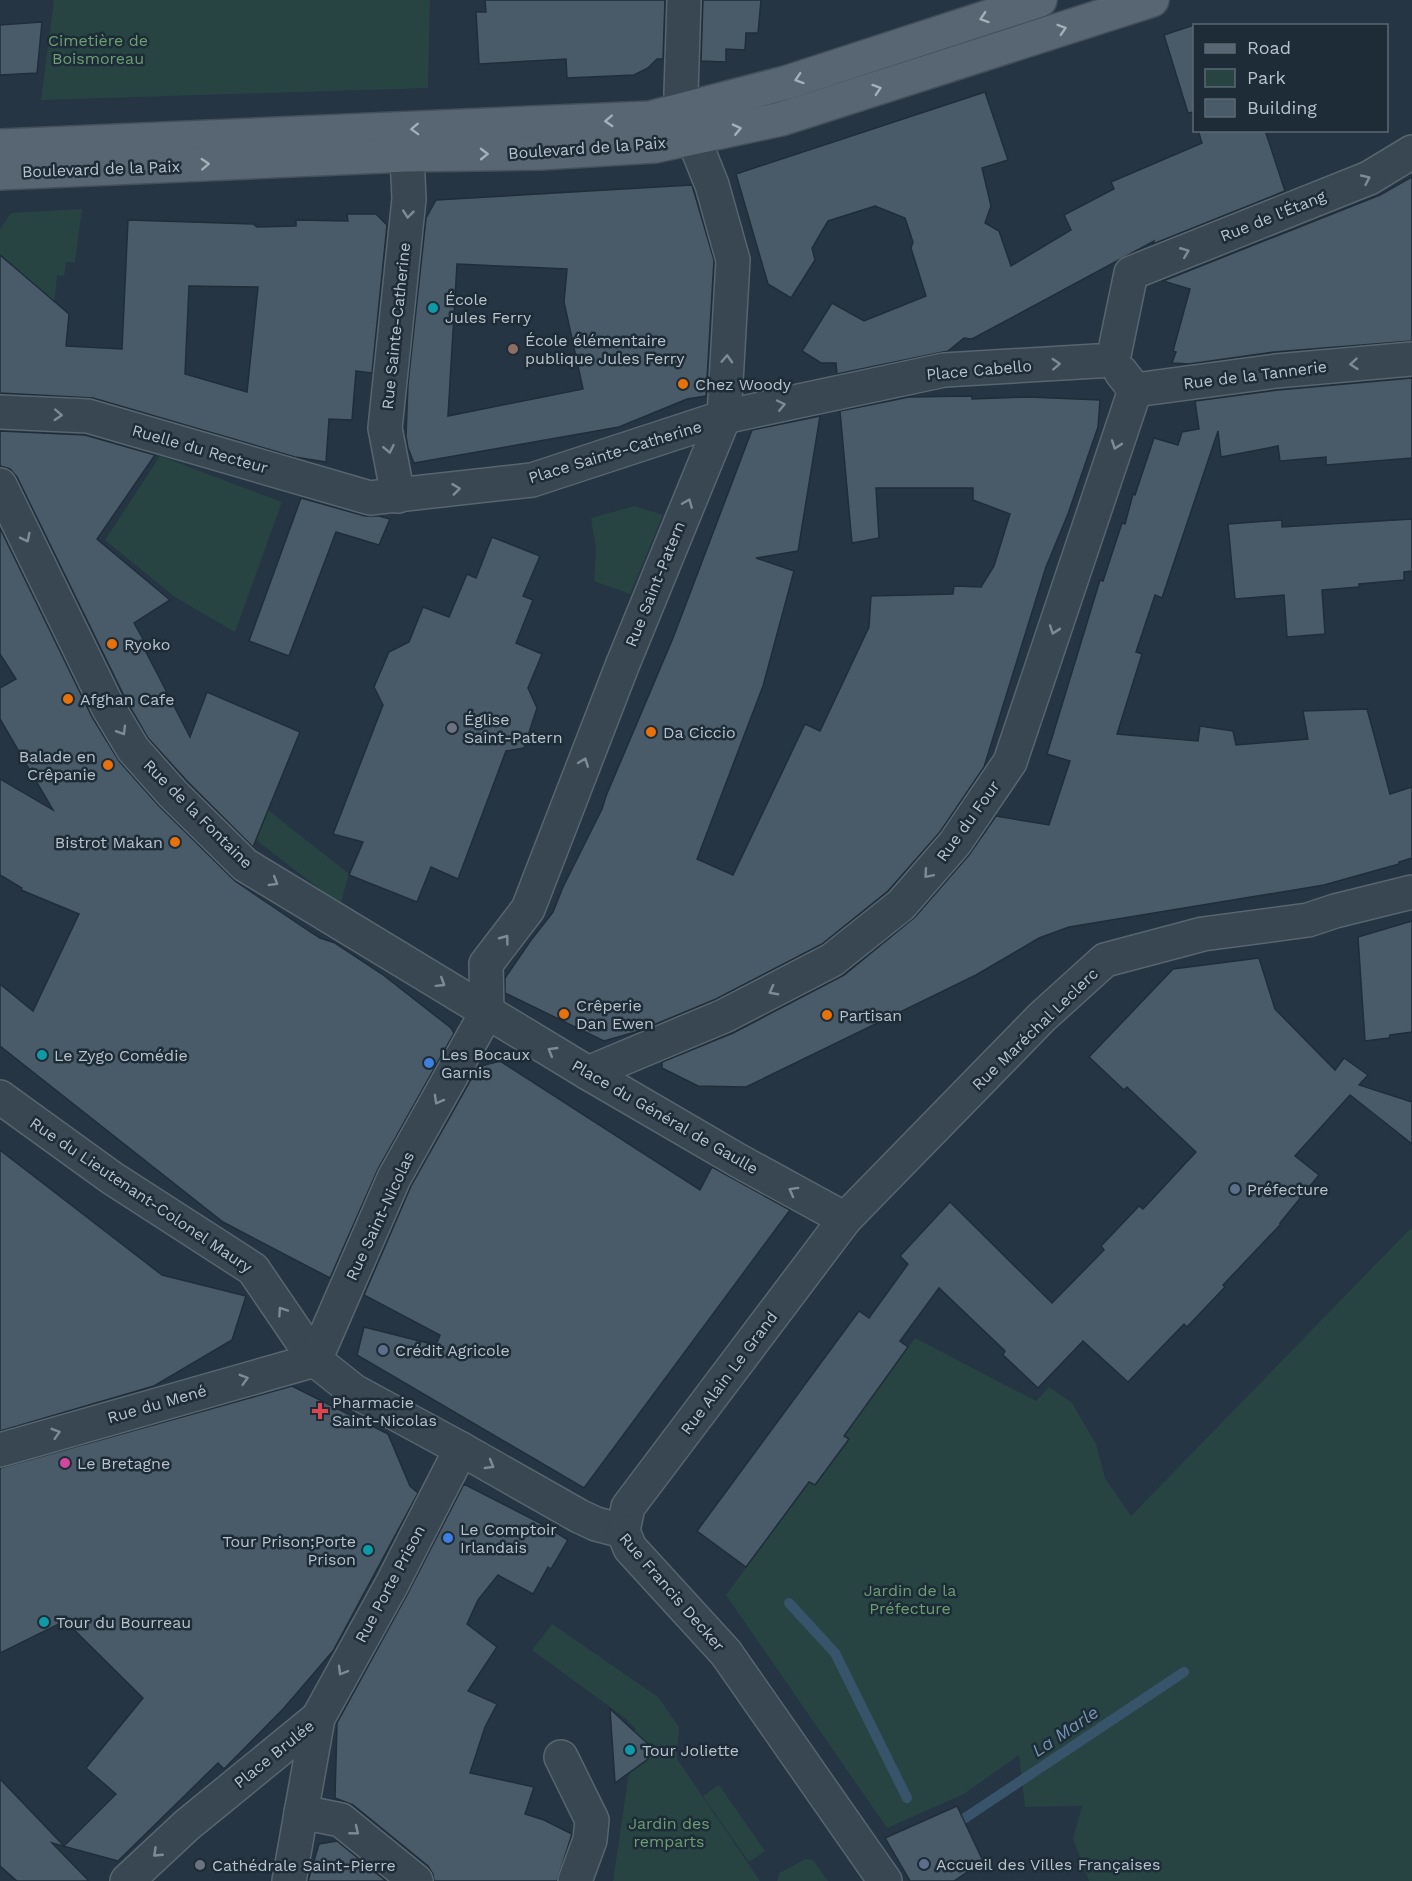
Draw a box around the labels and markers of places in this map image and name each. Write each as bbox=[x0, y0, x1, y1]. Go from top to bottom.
place label: École Jules Ferry bbox=[445, 290, 532, 327]
marker: École Jules Ferry bbox=[426, 301, 440, 315]
place label: École élémentaire publique Jules Ferry bbox=[525, 331, 685, 368]
marker: École élémentaire publique Jules Ferry bbox=[506, 342, 520, 356]
place label: Chez Woody bbox=[695, 375, 792, 394]
marker: Chez Woody bbox=[676, 377, 690, 391]
place label: Ryoko bbox=[124, 635, 170, 654]
marker: Ryoko bbox=[105, 637, 119, 651]
place label: Afghan Cafe bbox=[80, 690, 174, 709]
marker: Afghan Cafe bbox=[61, 692, 75, 706]
place label: Église Saint-Patern bbox=[464, 710, 563, 747]
marker: Église Saint-Patern bbox=[445, 721, 459, 735]
place label: Da Ciccio bbox=[663, 723, 736, 742]
marker: Da Ciccio bbox=[644, 725, 658, 739]
place label: Balade en Crêpanie bbox=[19, 747, 96, 784]
marker: Balade en Crêpanie bbox=[101, 758, 115, 772]
place label: Bistrot Makan bbox=[55, 833, 163, 852]
marker: Bistrot Makan bbox=[168, 835, 182, 849]
place label: Crêperie Dan Ewen bbox=[576, 996, 654, 1033]
place label: Partisan bbox=[839, 1006, 902, 1025]
marker: Crêperie Dan Ewen bbox=[557, 1007, 571, 1021]
marker: Partisan bbox=[820, 1008, 834, 1022]
place label: Les Bocaux Garnis bbox=[441, 1045, 530, 1082]
place label: Le Zygo Comédie bbox=[54, 1046, 188, 1065]
marker: Le Zygo Comédie bbox=[35, 1048, 49, 1062]
marker: Les Bocaux Garnis bbox=[422, 1056, 436, 1070]
place label: Préfecture bbox=[1247, 1180, 1329, 1199]
marker: Préfecture bbox=[1228, 1182, 1242, 1196]
place label: Crédit Agricole bbox=[395, 1341, 510, 1360]
marker: Crédit Agricole bbox=[376, 1343, 390, 1357]
place label: Pharmacie Saint-Nicolas bbox=[332, 1393, 437, 1430]
marker: Pharmacie Saint-Nicolas bbox=[313, 1404, 327, 1418]
place label: Le Bretagne bbox=[77, 1454, 170, 1473]
marker: Le Bretagne bbox=[58, 1456, 72, 1470]
place label: Le Comptoir Irlandais bbox=[460, 1520, 557, 1557]
marker: Le Comptoir Irlandais bbox=[441, 1531, 455, 1545]
place label: Tour Prison;Porte Prison bbox=[223, 1532, 356, 1569]
marker: Tour Prison;Porte Prison bbox=[361, 1543, 375, 1557]
place label: Tour du Bourreau bbox=[56, 1613, 191, 1632]
marker: Tour du Bourreau bbox=[37, 1615, 51, 1629]
place label: Tour Joliette bbox=[642, 1741, 739, 1760]
marker: Tour Joliette bbox=[623, 1743, 637, 1757]
place label: Accueil des Villes Françaises bbox=[936, 1855, 1160, 1874]
place label: Cathédrale Saint-Pierre bbox=[212, 1856, 396, 1875]
marker: Accueil des Villes Françaises bbox=[917, 1857, 931, 1871]
marker: Cathédrale Saint-Pierre bbox=[193, 1858, 207, 1872]

